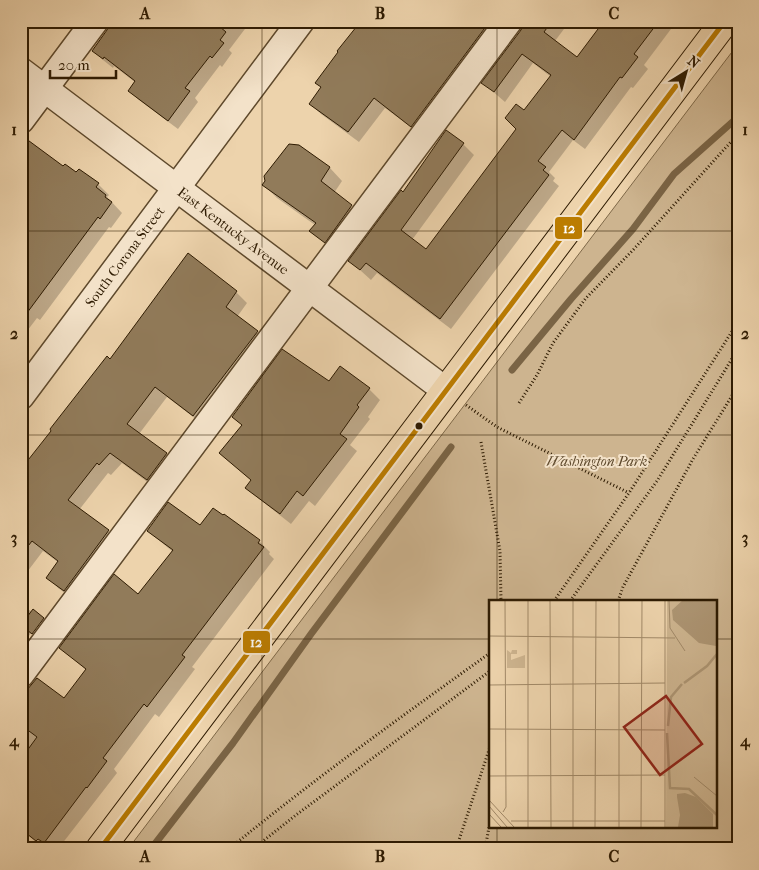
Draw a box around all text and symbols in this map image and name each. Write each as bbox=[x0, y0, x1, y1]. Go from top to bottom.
text: A bbox=[139, 4, 151, 23]
text: B bbox=[375, 4, 385, 23]
text: C bbox=[609, 4, 620, 23]
scale bar bbox=[50, 48, 116, 80]
north arrow bbox=[662, 48, 712, 98]
text: N bbox=[684, 52, 703, 72]
text: 20 m bbox=[58, 56, 90, 74]
text: 1 bbox=[11, 120, 17, 139]
text: 1 bbox=[742, 120, 748, 139]
street label: East Kentucky Avenue bbox=[174, 184, 292, 278]
street label: South Corona Street bbox=[82, 203, 168, 311]
line badge: 12 bbox=[554, 216, 583, 240]
text: 12 bbox=[563, 220, 575, 237]
text: 2 bbox=[10, 324, 18, 343]
text: 2 bbox=[741, 324, 749, 343]
unlabelled marker bbox=[414, 421, 424, 431]
park label: Washington Park bbox=[547, 453, 647, 470]
text: 3 bbox=[11, 528, 17, 548]
text: 3 bbox=[742, 528, 748, 548]
inset map bbox=[489, 600, 716, 828]
line badge: 12 bbox=[242, 630, 271, 654]
text: 12 bbox=[250, 634, 262, 651]
text: 4 bbox=[8, 731, 20, 751]
text: 4 bbox=[739, 731, 751, 751]
text: A bbox=[139, 847, 151, 866]
text: B bbox=[375, 847, 385, 866]
text: C bbox=[609, 847, 620, 866]

